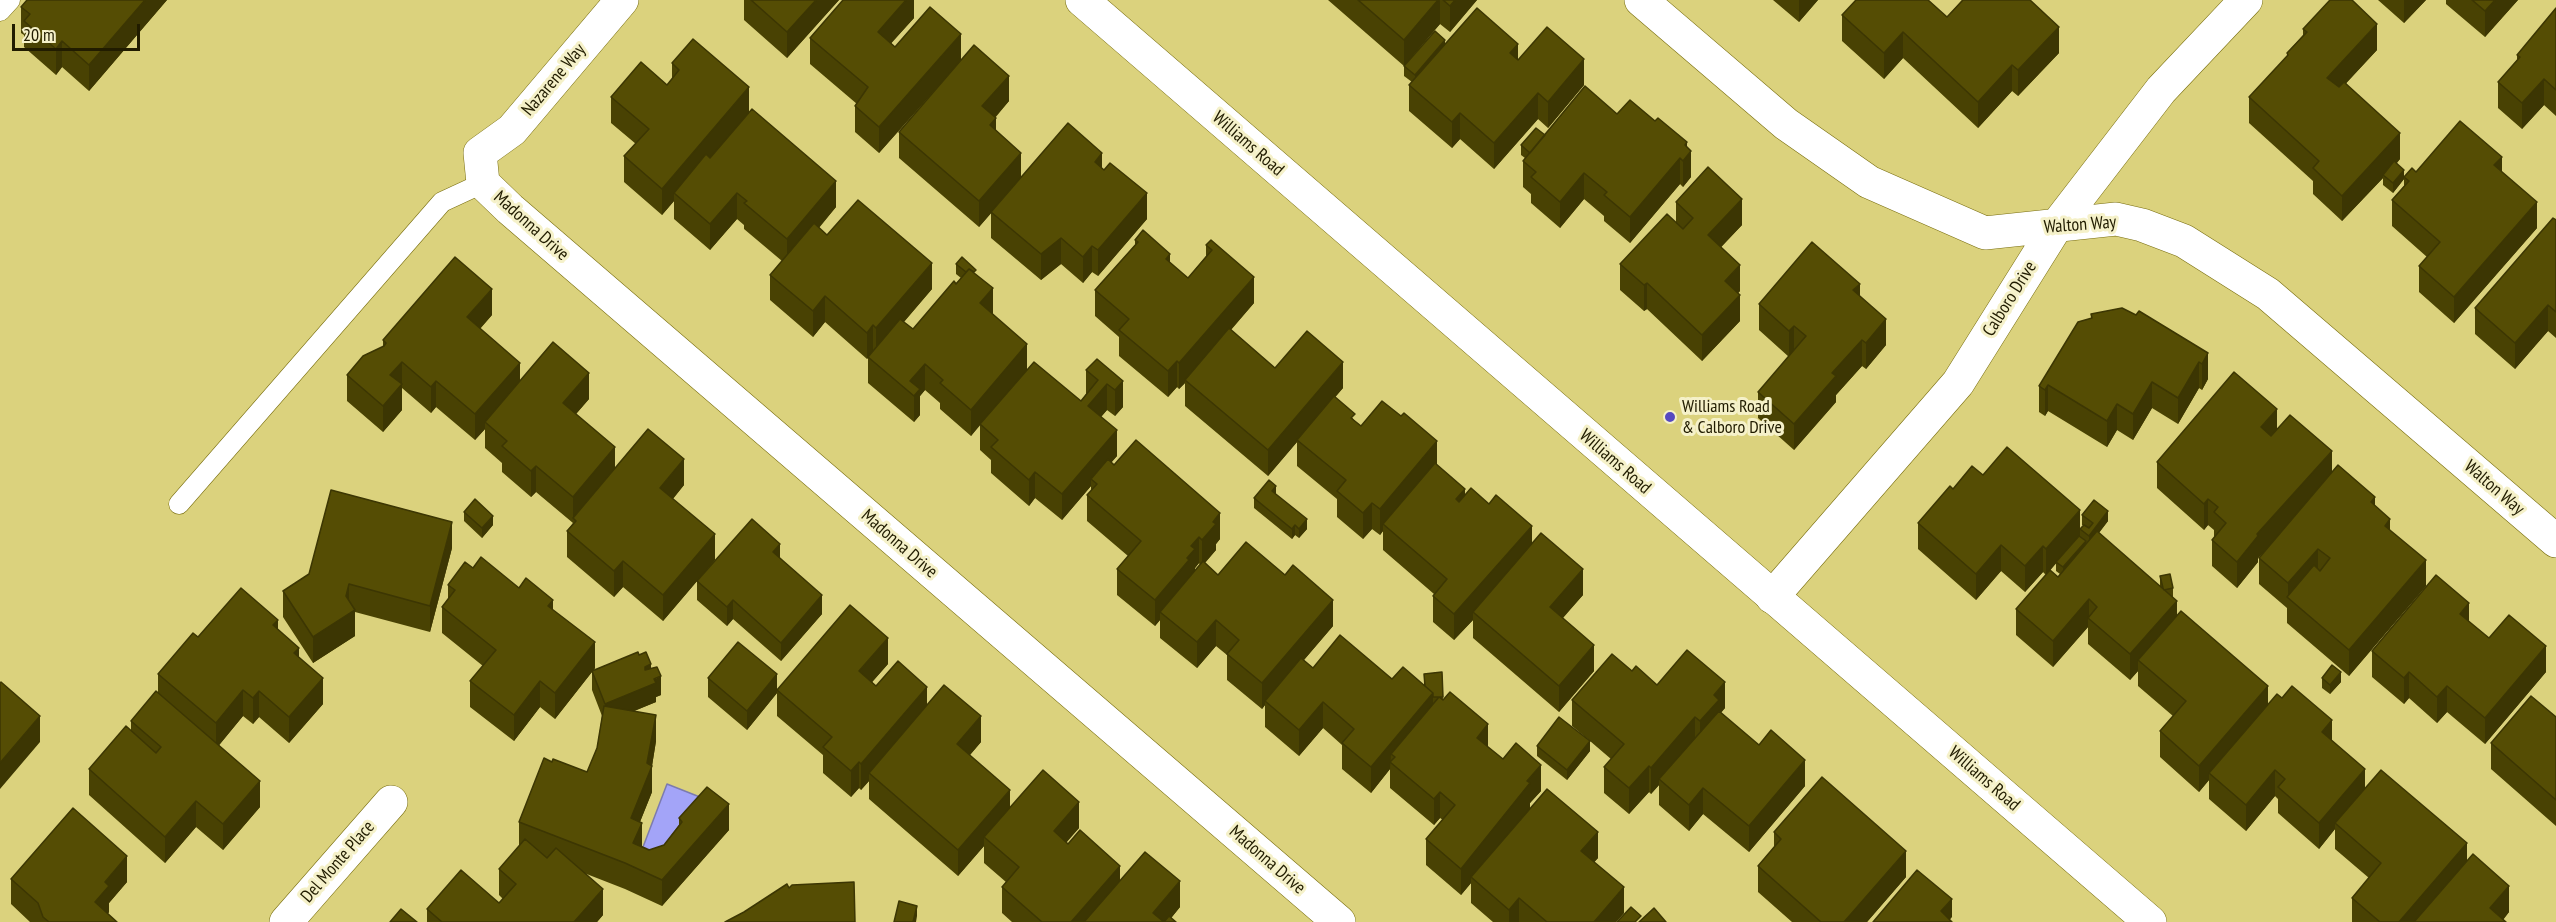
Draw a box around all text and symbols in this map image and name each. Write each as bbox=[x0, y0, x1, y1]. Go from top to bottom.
scale bar bbox=[15, 12, 142, 50]
text: 20 m bbox=[23, 23, 55, 46]
street label: Nazarene Way bbox=[518, 40, 590, 120]
street label: Williams Road bbox=[1208, 107, 1288, 181]
street label: Madonna Drive bbox=[489, 187, 573, 265]
street label: Walton Way bbox=[2043, 212, 2117, 238]
street label: Calboro Drive bbox=[1979, 258, 2041, 340]
place label: Williams Road & Calboro Drive bbox=[1682, 396, 1782, 438]
marker: Williams Road & Calboro Drive bbox=[1663, 410, 1677, 424]
street label: Williams Road bbox=[1575, 425, 1655, 499]
street label: Walton Way bbox=[2460, 456, 2528, 520]
street label: Madonna Drive bbox=[857, 505, 941, 583]
street label: Williams Road bbox=[1944, 742, 2024, 816]
street label: Del Monte Place bbox=[297, 817, 379, 907]
street label: Madonna Drive bbox=[1225, 821, 1309, 899]

